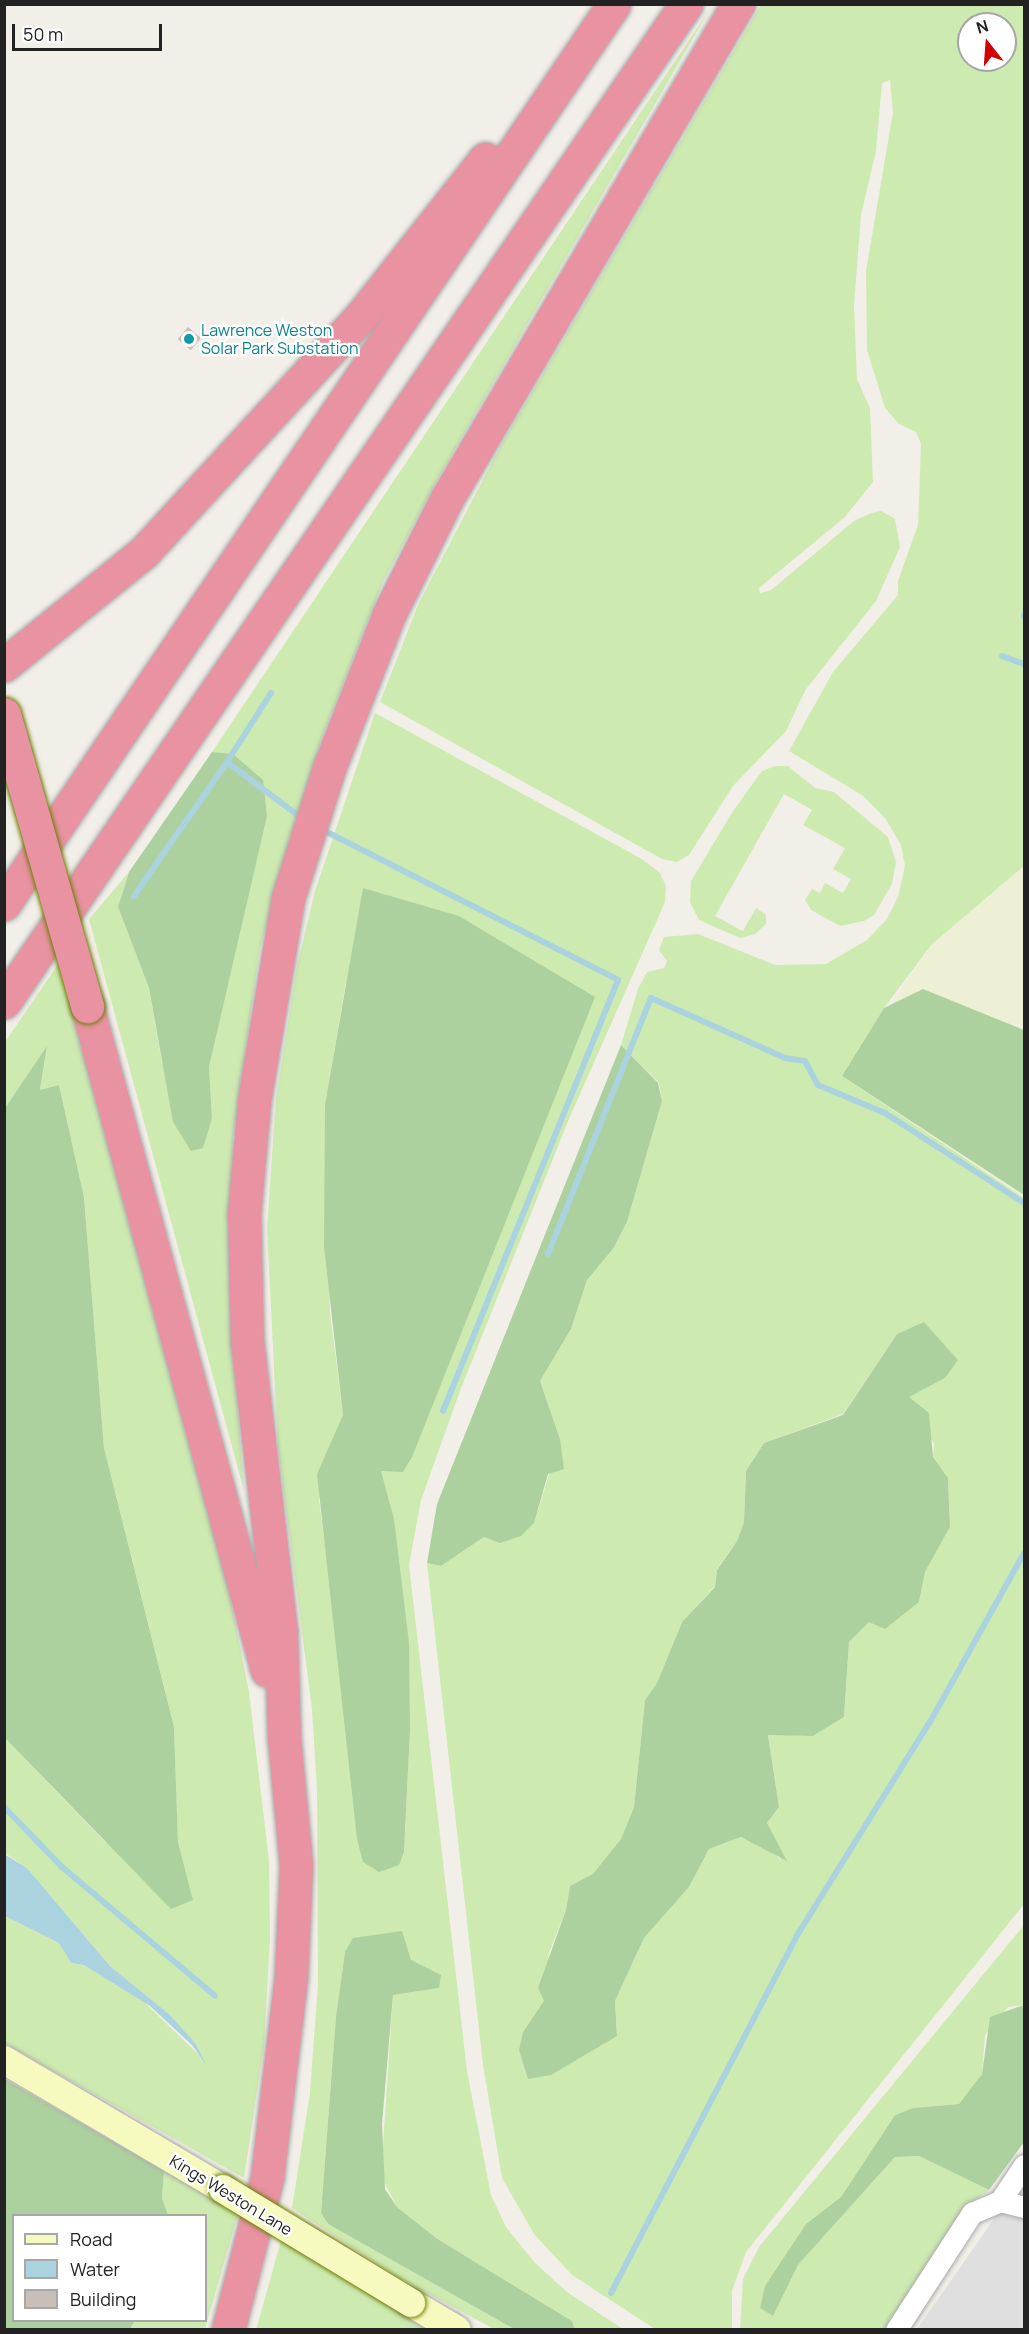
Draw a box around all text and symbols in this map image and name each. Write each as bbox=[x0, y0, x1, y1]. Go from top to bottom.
scale bar bbox=[15, 12, 165, 50]
north arrow bbox=[957, 12, 1017, 72]
text: N bbox=[974, 14, 991, 39]
text: 50 m bbox=[23, 22, 63, 46]
place label: Lawrence Weston Solar Park Substation bbox=[201, 320, 359, 358]
marker: Lawrence Weston Solar Park Substation bbox=[182, 332, 196, 346]
street label: Kings Weston Lane bbox=[166, 2151, 296, 2239]
legend bbox=[12, 2214, 207, 2322]
text: Road bbox=[70, 2227, 113, 2251]
text: Water bbox=[70, 2257, 120, 2281]
text: Building bbox=[70, 2287, 136, 2311]

